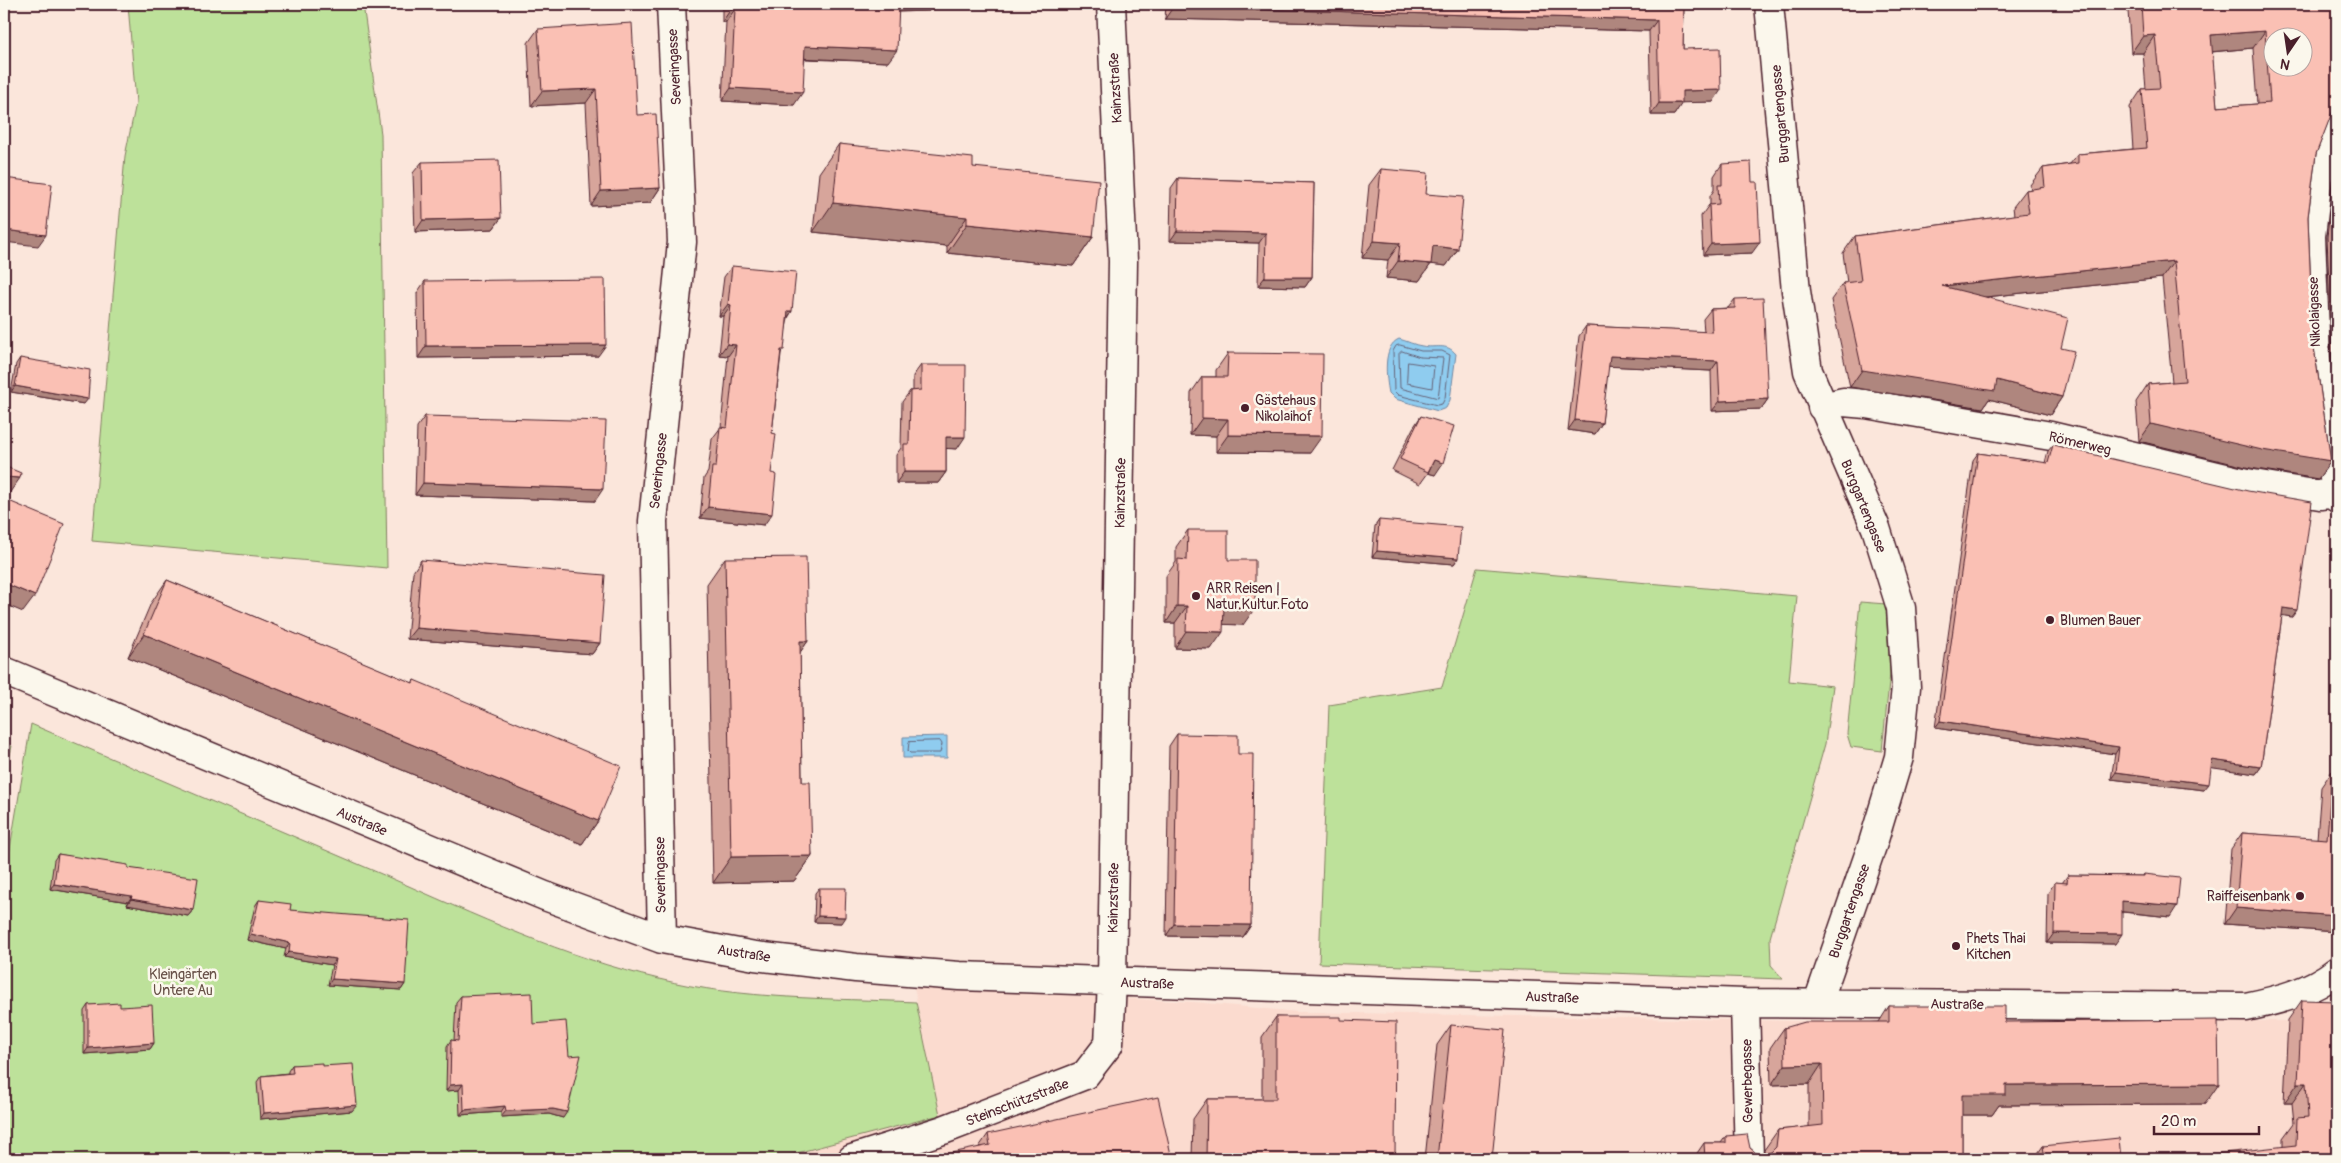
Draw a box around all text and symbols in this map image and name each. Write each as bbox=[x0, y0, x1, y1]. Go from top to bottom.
street label: Severingasse bbox=[664, 28, 685, 106]
north arrow bbox=[2264, 28, 2314, 78]
street label: Kainzstraße bbox=[1105, 52, 1126, 124]
text: N bbox=[2279, 55, 2292, 74]
street label: Burggartengasse bbox=[1768, 64, 1793, 164]
street label: Nikolaigasse bbox=[2305, 276, 2324, 348]
place label: Gästehaus Nikolaihof bbox=[1255, 392, 1317, 425]
marker: Gästehaus Nikolaihof bbox=[1239, 402, 1251, 414]
street label: Römerweg bbox=[2047, 428, 2113, 459]
street label: Severingasse bbox=[646, 432, 671, 510]
street label: Burggartengasse bbox=[1837, 457, 1890, 555]
street label: Kainzstraße bbox=[1111, 458, 1130, 528]
place label: ARR Reisen | Natur.Kultur.Foto bbox=[1206, 580, 1309, 613]
marker: ARR Reisen | Natur.Kultur.Foto bbox=[1190, 590, 1202, 602]
place label: Blumen Bauer bbox=[2060, 612, 2141, 629]
marker: Blumen Bauer bbox=[2044, 614, 2056, 626]
street label: Austraße bbox=[334, 803, 390, 840]
street label: Severingasse bbox=[651, 836, 670, 913]
street label: Burggartengasse bbox=[1825, 862, 1874, 961]
street label: Kainzstraße bbox=[1104, 863, 1123, 933]
place label: Raiffeisenbank bbox=[2207, 888, 2290, 905]
marker: Raiffeisenbank bbox=[2294, 890, 2306, 902]
place label: Phets Thai Kitchen bbox=[1966, 930, 2026, 963]
marker: Phets Thai Kitchen bbox=[1950, 940, 1962, 952]
street label: Austraße bbox=[716, 941, 772, 966]
park label: Kleingärten Untere Au bbox=[149, 966, 217, 999]
street label: Austraße bbox=[1120, 974, 1174, 993]
street label: Austraße bbox=[1525, 988, 1579, 1007]
street label: Austraße bbox=[1930, 996, 1984, 1013]
street label: Gewerbegasse bbox=[1738, 1039, 1757, 1123]
street label: Steinschützstraße bbox=[963, 1075, 1071, 1130]
scale bar bbox=[2154, 1103, 2258, 1135]
text: 20 m bbox=[2161, 1112, 2196, 1131]

